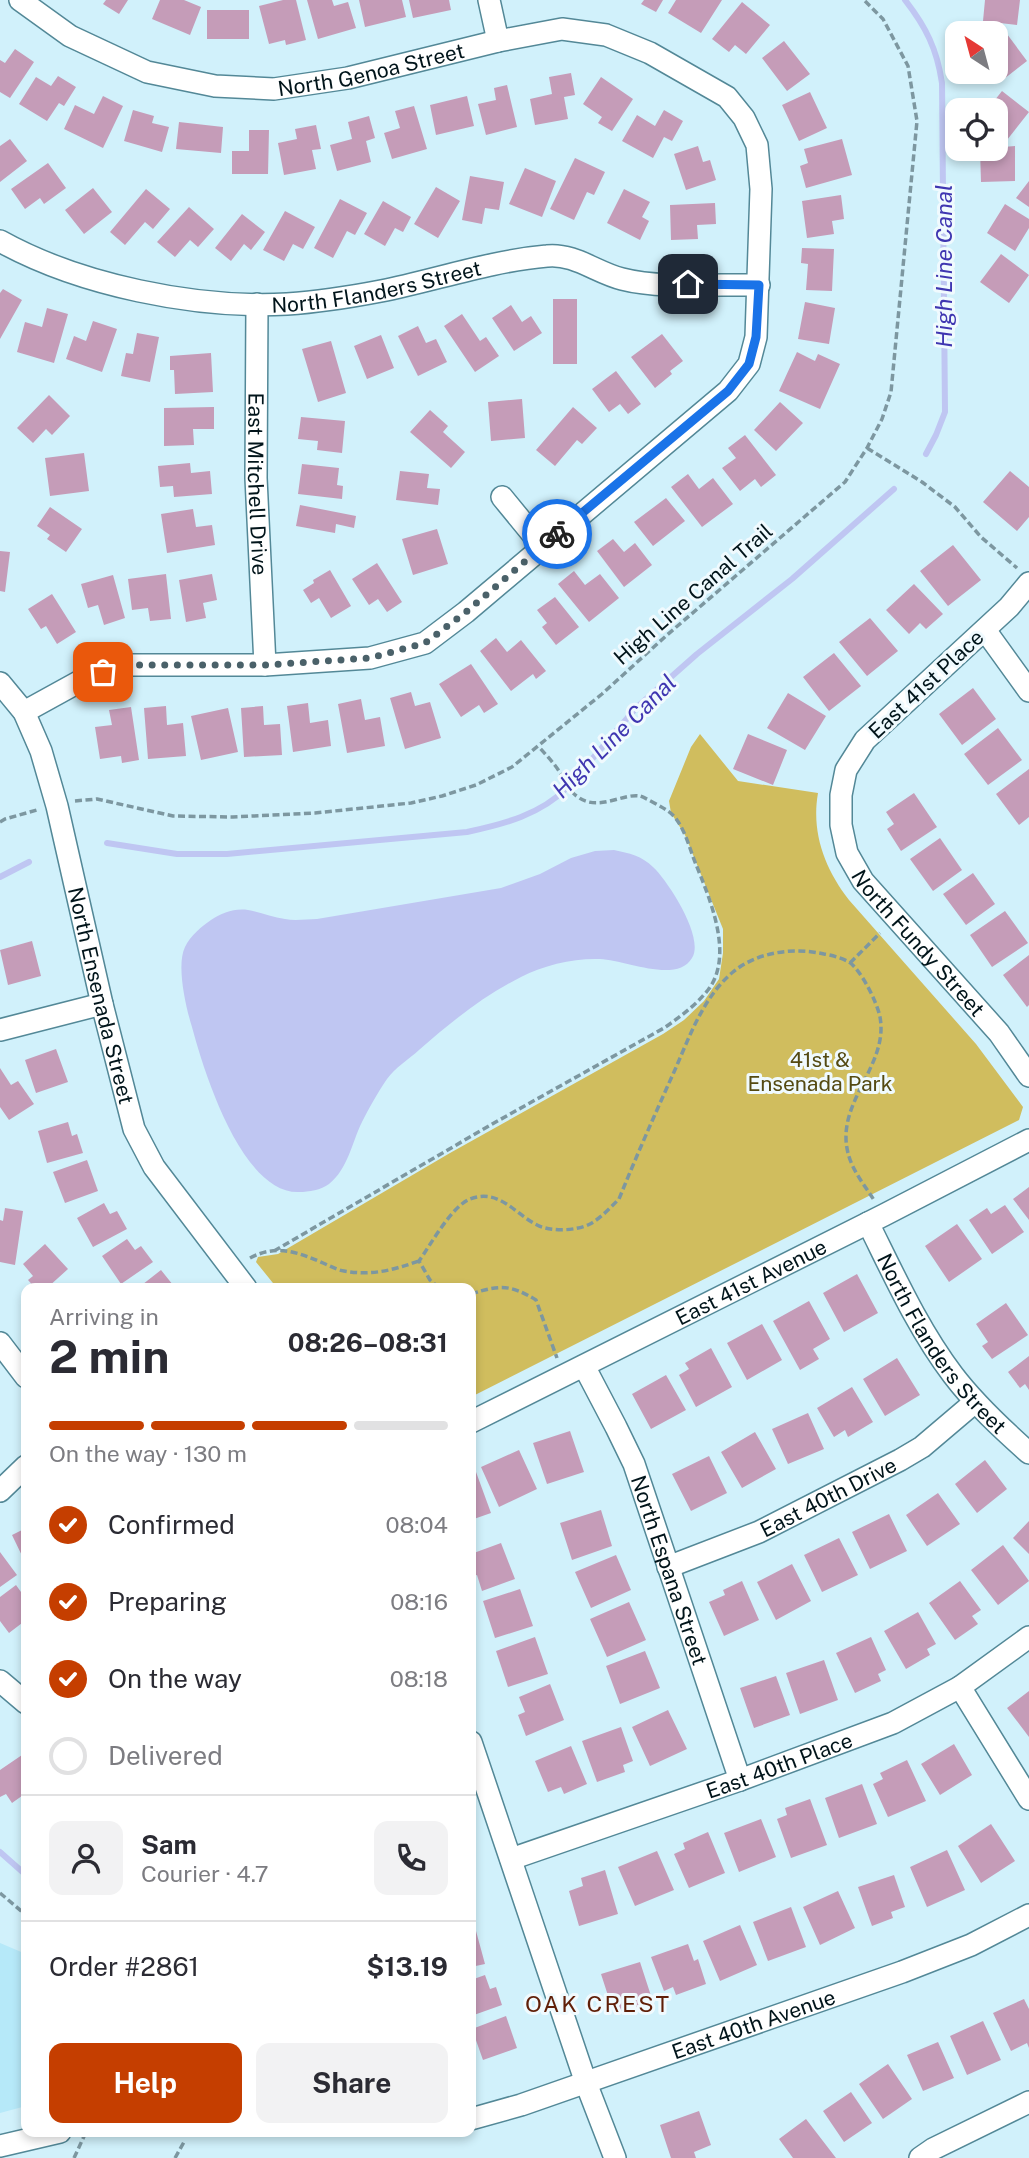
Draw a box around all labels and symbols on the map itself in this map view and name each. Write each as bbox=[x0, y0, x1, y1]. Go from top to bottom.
north arrow bbox=[945, 21, 1008, 84]
street label: North Genoa Street bbox=[276, 37, 467, 101]
water label: High Line Canal bbox=[930, 184, 957, 348]
pin bbox=[658, 254, 718, 314]
street label: North Flanders Street bbox=[271, 255, 483, 317]
street label: East Mitchell Drive bbox=[243, 392, 273, 576]
courier bbox=[522, 499, 592, 569]
street label: High Line Canal Trail bbox=[609, 518, 777, 670]
street label: East 41st Place bbox=[863, 624, 989, 744]
pin bbox=[73, 642, 133, 702]
water label: High Line Canal bbox=[547, 669, 681, 803]
street label: North Fundy Street bbox=[847, 865, 990, 1021]
street label: North Ensenada Street bbox=[63, 884, 140, 1107]
park label: 41st & Ensenada Park bbox=[747, 1047, 893, 1096]
street label: East 41st Avenue bbox=[671, 1233, 830, 1330]
street label: North Flanders Street bbox=[872, 1249, 1012, 1439]
street label: East 40th Drive bbox=[756, 1452, 900, 1542]
street label: North Espana Street bbox=[626, 1472, 713, 1668]
street label: East 40th Place bbox=[703, 1727, 856, 1803]
street label: East 40th Avenue bbox=[668, 1984, 839, 2064]
district label: OAK CREST bbox=[525, 1990, 671, 2017]

